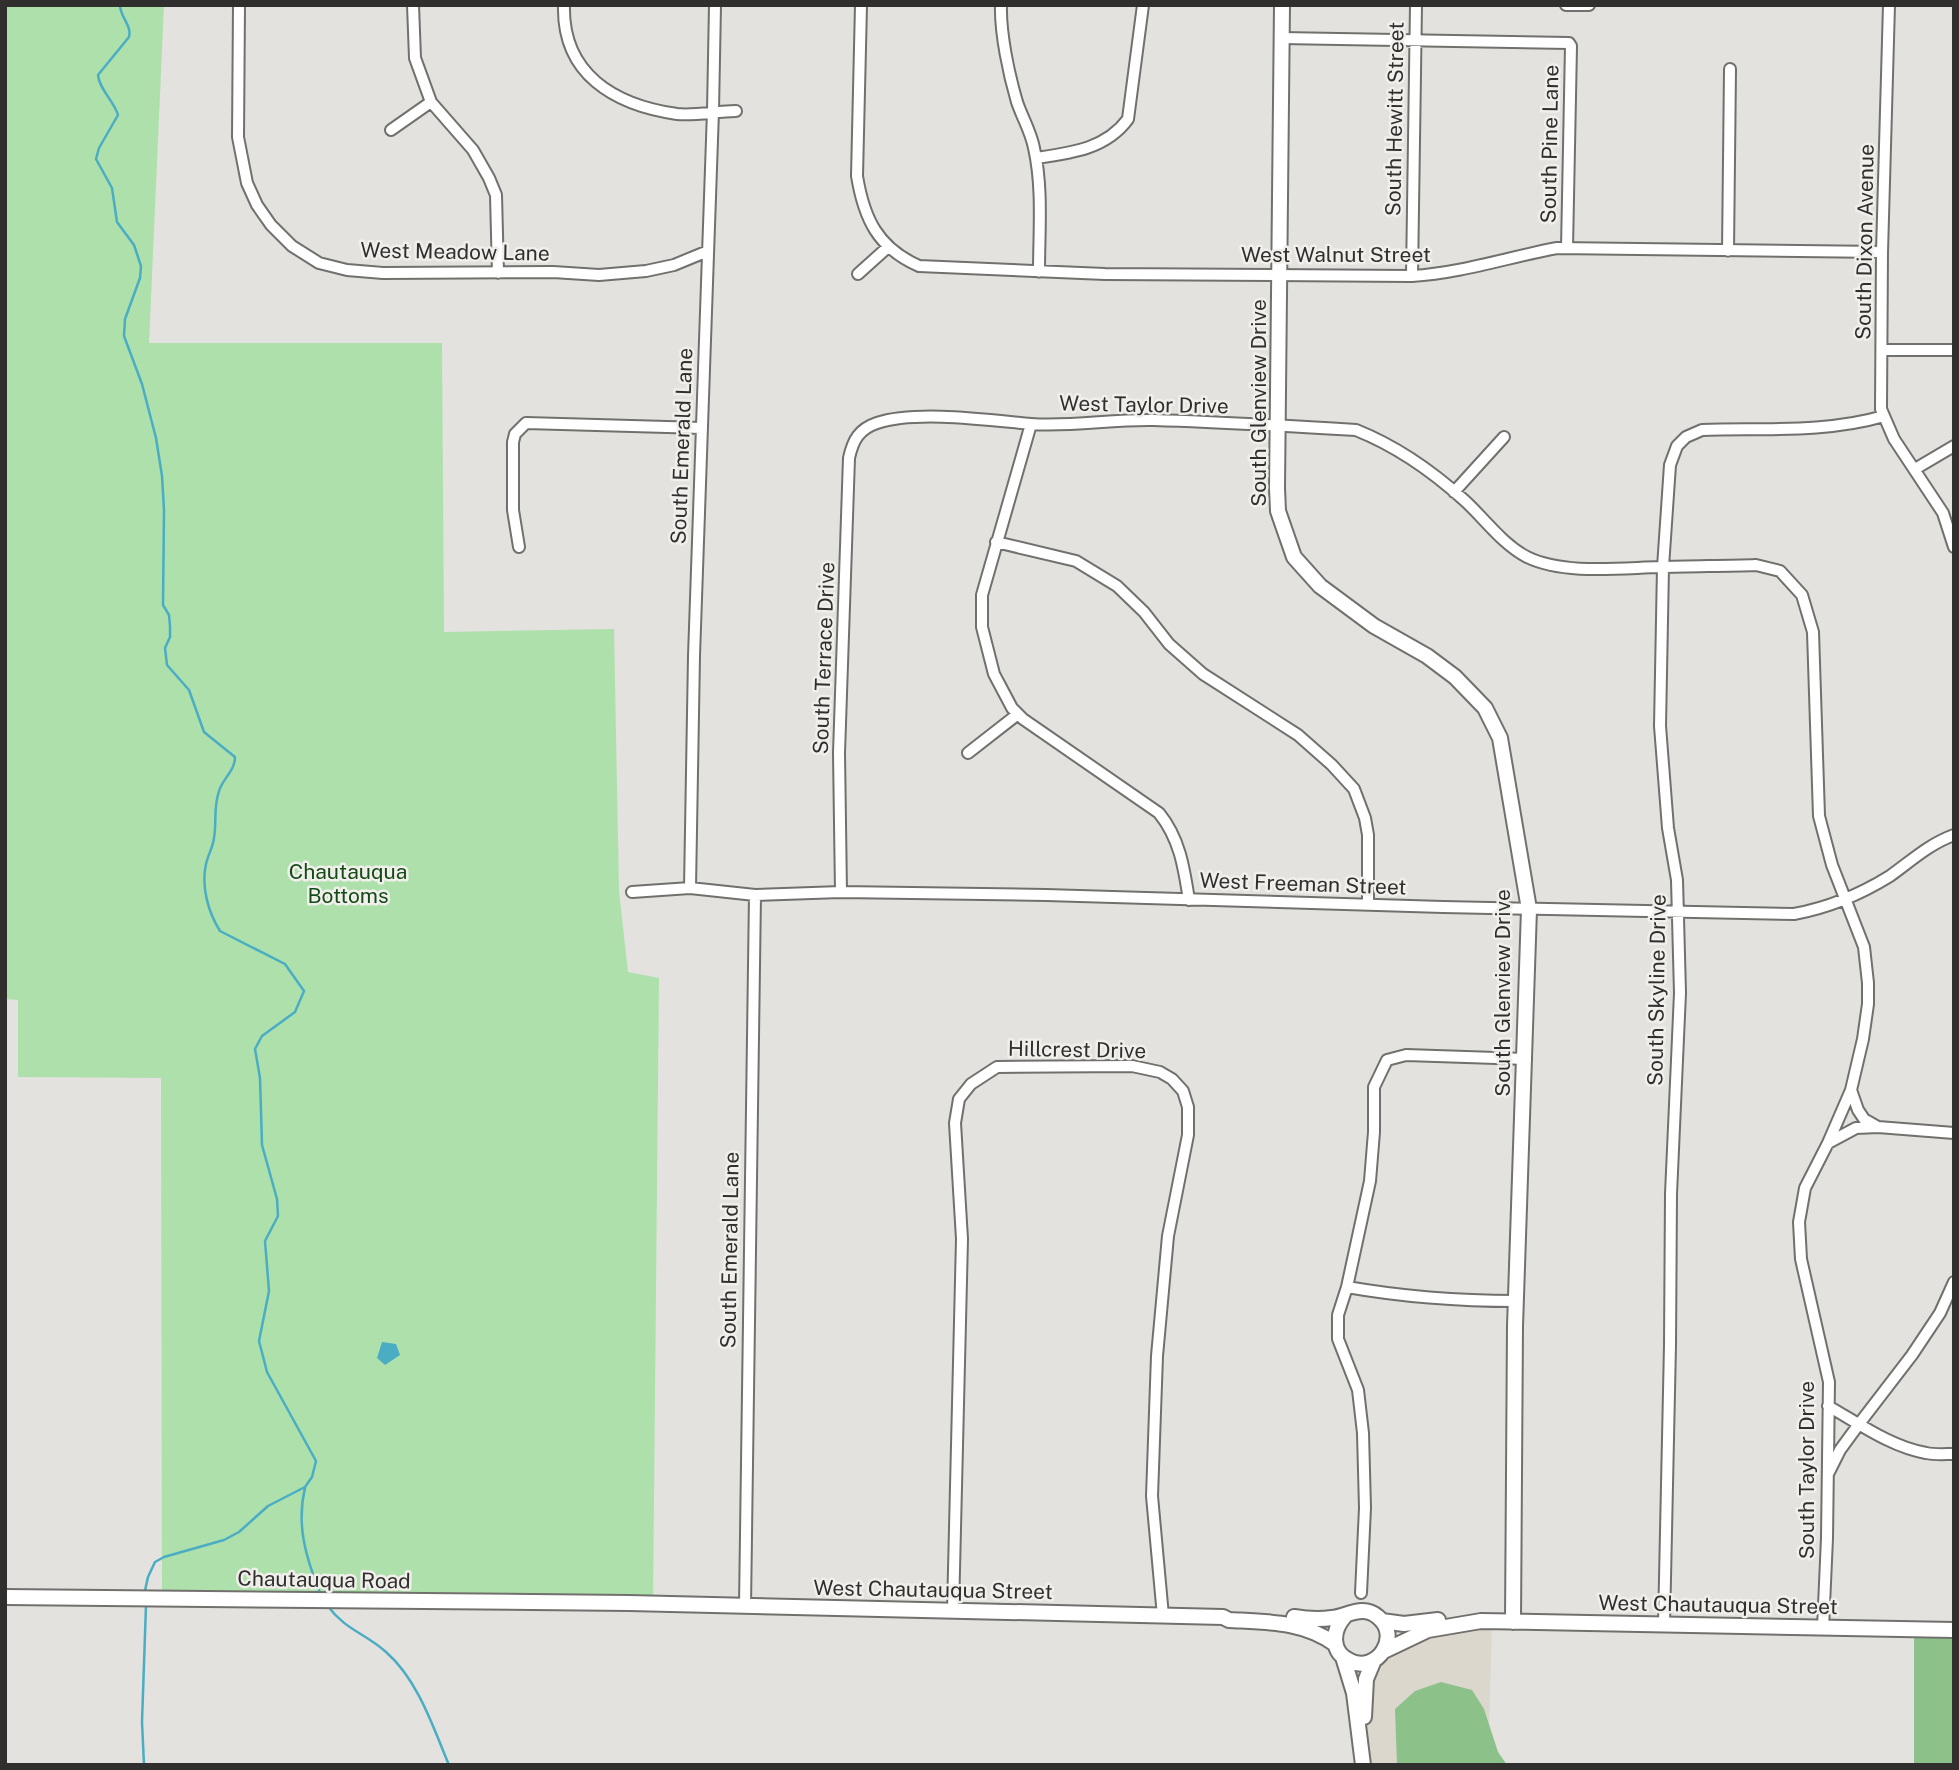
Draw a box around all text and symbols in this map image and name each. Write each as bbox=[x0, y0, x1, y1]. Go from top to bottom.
street label: South Hewitt Street bbox=[1380, 22, 1409, 216]
street label: South Pine Lane bbox=[1536, 64, 1563, 223]
street label: South Dixon Avenue bbox=[1850, 144, 1879, 340]
street label: West Meadow Lane bbox=[360, 237, 550, 266]
street label: West Walnut Street bbox=[1241, 242, 1431, 267]
street label: South Glenview Drive bbox=[1246, 299, 1271, 507]
street label: South Emerald Lane bbox=[666, 347, 697, 545]
street label: West Taylor Drive bbox=[1059, 391, 1229, 418]
street label: South Terrace Drive bbox=[808, 561, 839, 755]
park label: Chautauqua Bottoms bbox=[289, 859, 407, 908]
street label: West Freeman Street bbox=[1199, 867, 1407, 900]
street label: South Glenview Drive bbox=[1490, 889, 1515, 1097]
street label: South Skyline Drive bbox=[1642, 894, 1671, 1086]
street label: Hillcrest Drive bbox=[1008, 1036, 1146, 1063]
street label: South Emerald Lane bbox=[715, 1151, 744, 1348]
street label: South Taylor Drive bbox=[1794, 1381, 1819, 1559]
street label: Chautauqua Road bbox=[237, 1565, 411, 1594]
street label: West Chautauqua Street bbox=[813, 1575, 1053, 1604]
street label: West Chautauqua Street bbox=[1598, 1590, 1838, 1619]

